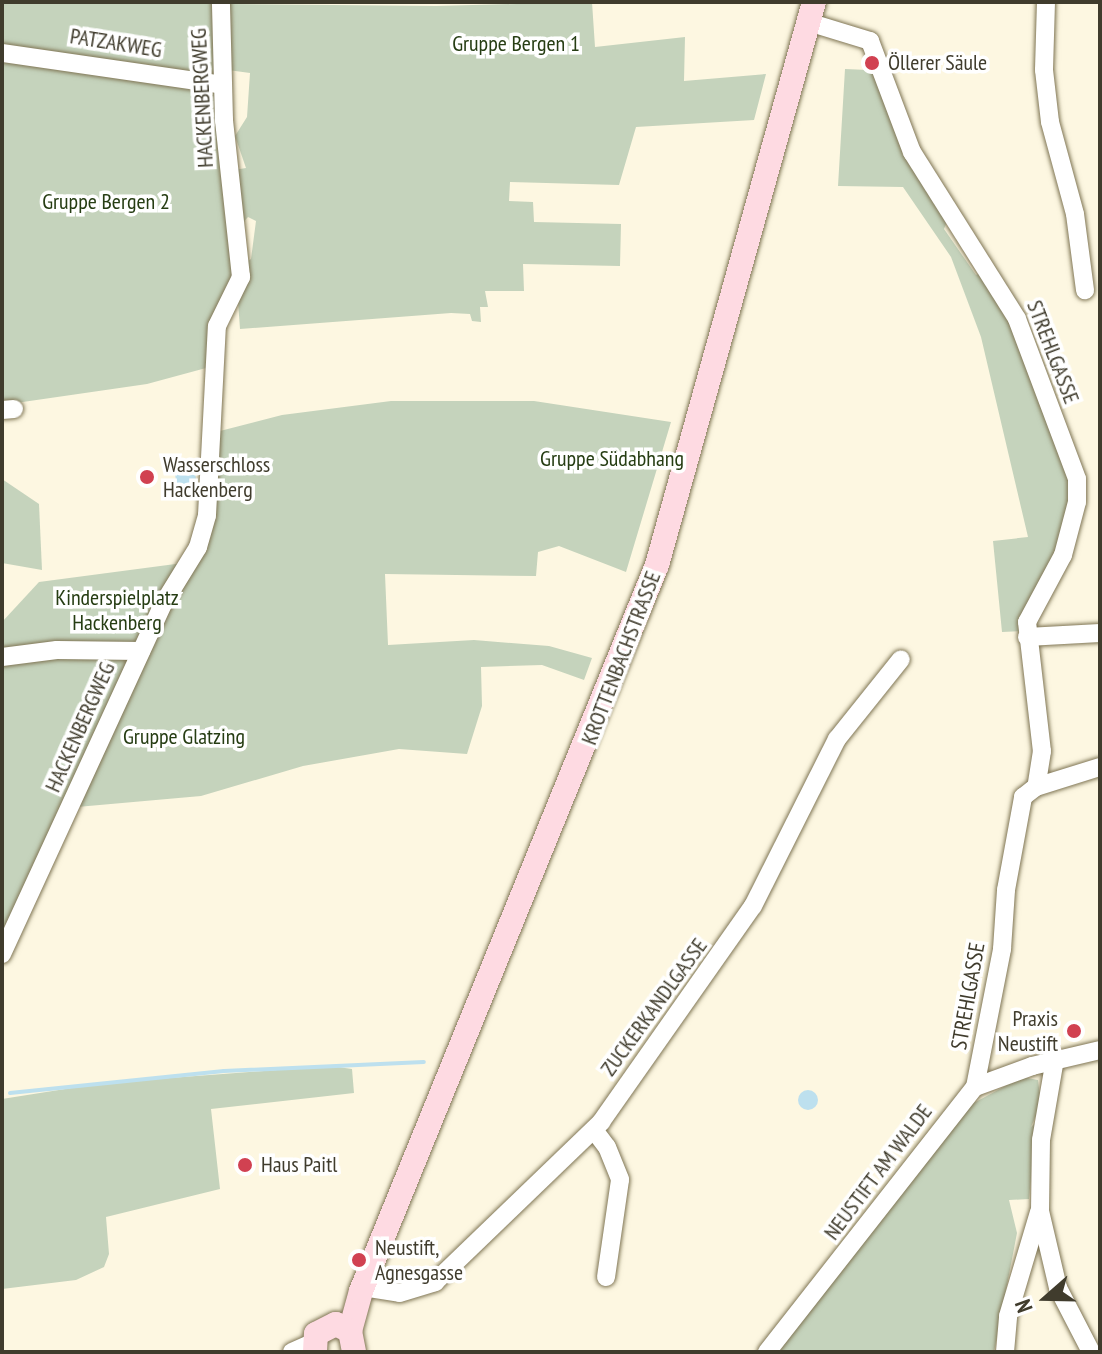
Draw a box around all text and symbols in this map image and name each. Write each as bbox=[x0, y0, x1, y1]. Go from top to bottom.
street label: PATZAKWEG bbox=[68, 23, 164, 63]
street label: HACKENBERGWEG bbox=[185, 28, 219, 168]
park label: Gruppe Bergen 1 bbox=[452, 31, 580, 57]
place label: Öllerer Säule bbox=[888, 50, 987, 76]
marker: Öllerer Säule bbox=[863, 54, 881, 72]
park label: Gruppe Bergen 2 bbox=[42, 189, 170, 215]
street label: STREHLGASSE bbox=[1021, 297, 1085, 407]
park label: Gruppe Südabhang bbox=[540, 446, 684, 472]
place label: Wasserschloss Hackenberg bbox=[163, 451, 270, 502]
marker: Wasserschloss Hackenberg bbox=[138, 468, 156, 486]
street label: KROTTENBACHSTRASSE bbox=[576, 568, 666, 748]
park label: Kinderspielplatz Hackenberg bbox=[55, 584, 179, 636]
street label: HACKENBERGWEG bbox=[40, 658, 120, 796]
park label: Gruppe Glatzing bbox=[123, 724, 245, 750]
street label: ZUCKERKANDLGASSE bbox=[595, 933, 713, 1081]
street label: STREHLGASSE bbox=[946, 940, 990, 1052]
place label: Praxis Neustift bbox=[998, 1005, 1058, 1056]
marker: Praxis Neustift bbox=[1065, 1022, 1083, 1040]
street label: NEUSTIFT AM WALDE bbox=[818, 1098, 938, 1246]
place label: Haus Paitl bbox=[261, 1152, 337, 1178]
marker: Haus Paitl bbox=[236, 1156, 254, 1174]
place label: Neustift, Agnesgasse bbox=[375, 1234, 463, 1286]
marker: Neustift, Agnesgasse bbox=[350, 1251, 368, 1269]
north arrow bbox=[1006, 1258, 1086, 1338]
text: N bbox=[1008, 1296, 1039, 1317]

